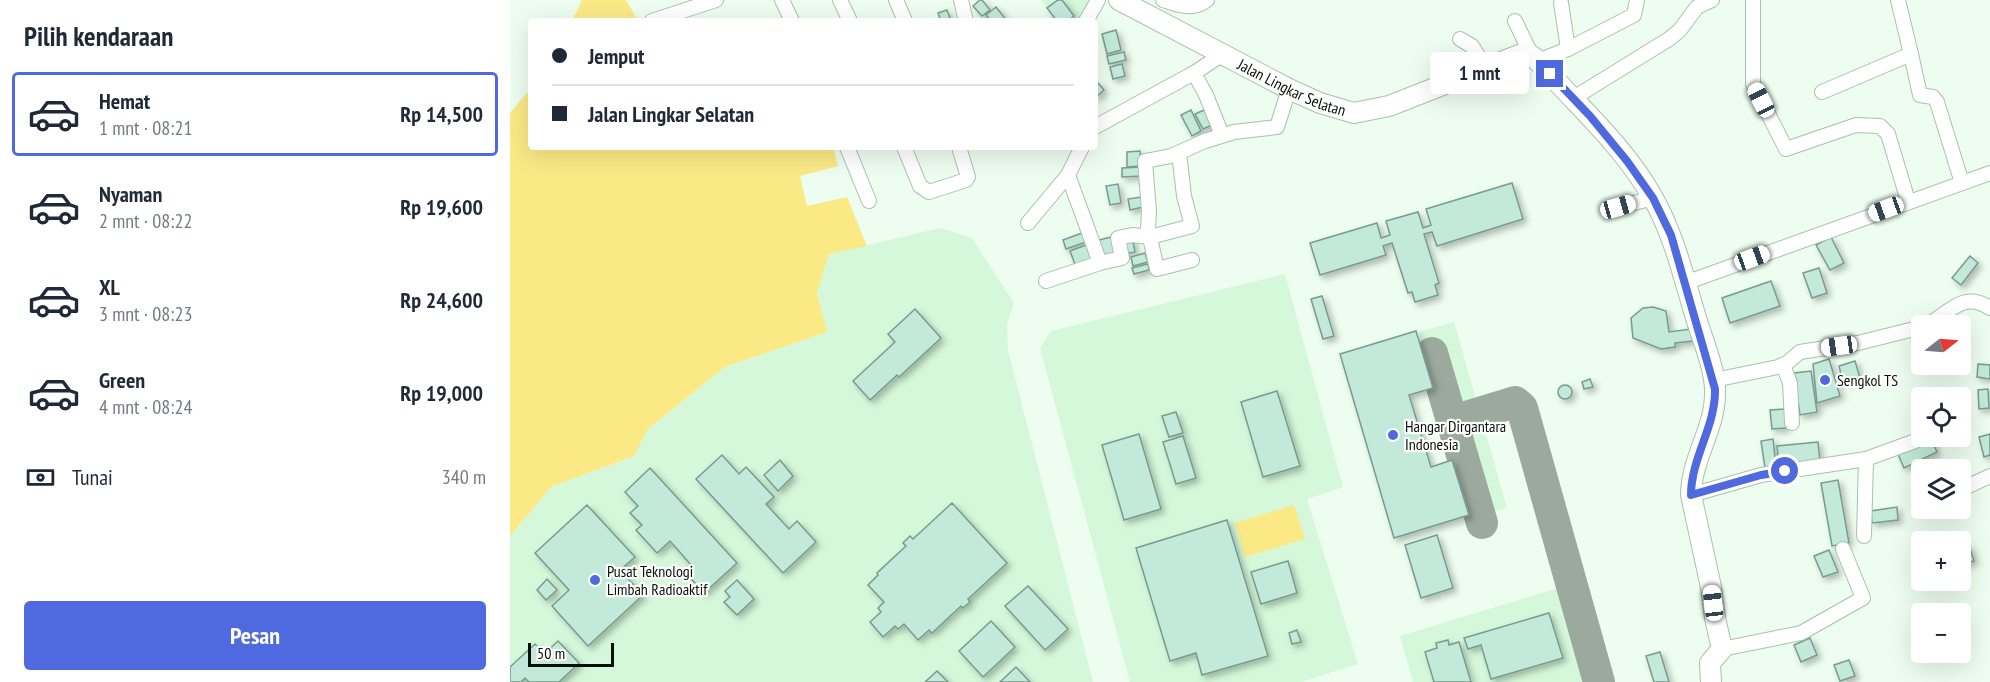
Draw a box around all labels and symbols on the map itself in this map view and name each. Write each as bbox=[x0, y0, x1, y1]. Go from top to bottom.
callout: 1 mnt bbox=[1430, 53, 1529, 95]
street label: Jalan Lingkar Selatan bbox=[1234, 54, 1348, 120]
route end bbox=[1536, 60, 1563, 87]
car bbox=[1745, 80, 1777, 120]
car bbox=[1598, 193, 1638, 221]
car bbox=[1866, 194, 1906, 224]
car bbox=[1732, 243, 1772, 273]
north arrow bbox=[1911, 315, 1971, 375]
car bbox=[1820, 335, 1858, 357]
place label: Sengkol TS bbox=[1837, 370, 1898, 390]
marker: Sengkol TS bbox=[1818, 373, 1832, 387]
place label: Hangar Dirgantara Indonesia bbox=[1405, 416, 1506, 454]
marker: Hangar Dirgantara Indonesia bbox=[1386, 428, 1400, 442]
route start bbox=[1771, 457, 1798, 484]
place label: Pusat Teknologi Limbah Radioaktif bbox=[607, 561, 708, 599]
marker: Pusat Teknologi Limbah Radioaktif bbox=[588, 573, 602, 587]
car bbox=[1702, 584, 1724, 622]
scale bar bbox=[528, 640, 614, 668]

